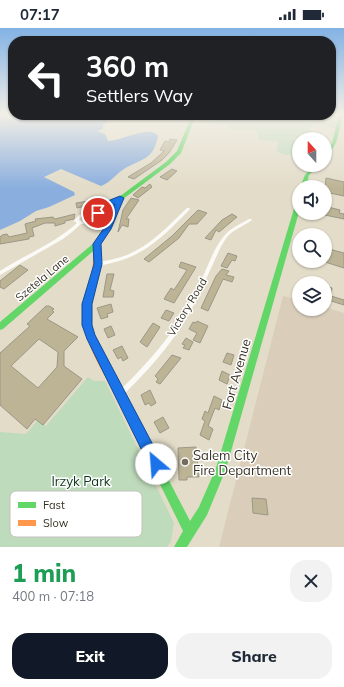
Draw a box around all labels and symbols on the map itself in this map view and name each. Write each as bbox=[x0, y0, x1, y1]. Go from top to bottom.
north arrow bbox=[292, 132, 332, 172]
pin bbox=[81, 196, 115, 230]
street label: Szetela Lane bbox=[12, 252, 72, 304]
street label: Victory Road bbox=[164, 275, 210, 339]
street label: Fort Avenue bbox=[218, 337, 254, 411]
position arrow bbox=[135, 443, 177, 485]
place label: Salem City Fire Department bbox=[193, 447, 292, 478]
marker: Salem City Fire Department bbox=[180, 457, 190, 467]
park label: Irzyk Park bbox=[51, 473, 111, 489]
legend bbox=[10, 491, 142, 537]
text: Fast bbox=[43, 498, 65, 512]
text: Slow bbox=[43, 516, 69, 530]

